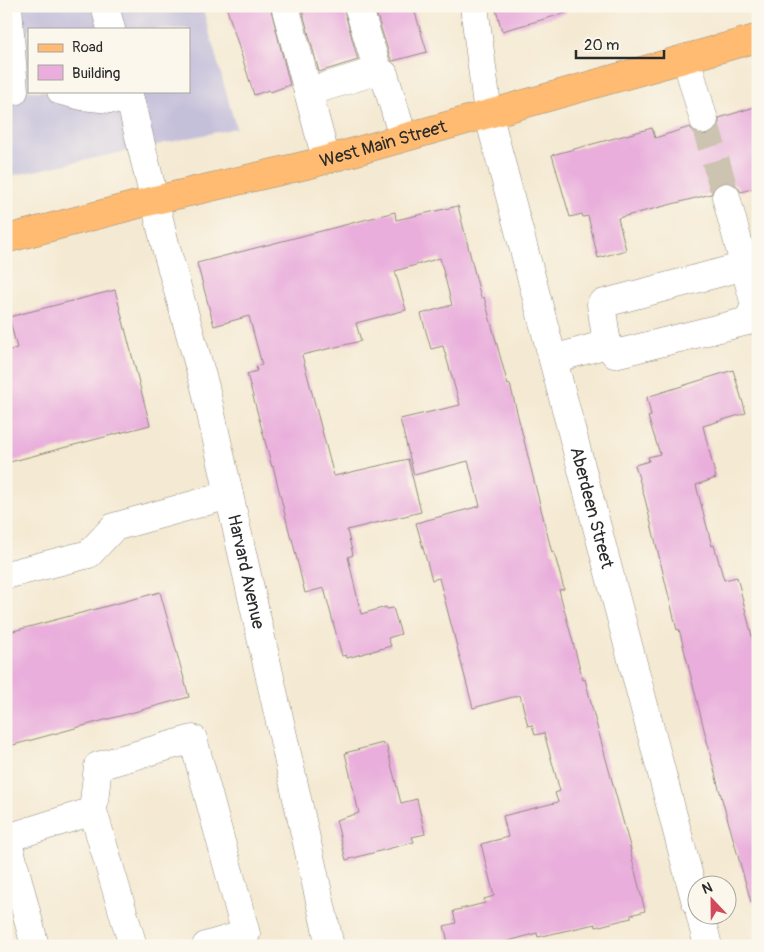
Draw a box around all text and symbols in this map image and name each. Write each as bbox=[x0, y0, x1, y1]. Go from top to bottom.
legend bbox=[28, 28, 190, 92]
scale bar bbox=[576, 28, 664, 60]
text: 20 m bbox=[584, 36, 619, 55]
text: Road bbox=[72, 38, 103, 57]
text: Building bbox=[72, 64, 120, 83]
street label: West Main Street bbox=[317, 115, 450, 172]
street label: Aberdeen Street bbox=[565, 444, 619, 572]
street label: Harvard Avenue bbox=[222, 512, 270, 631]
north arrow bbox=[686, 874, 736, 924]
text: N bbox=[700, 879, 715, 898]

